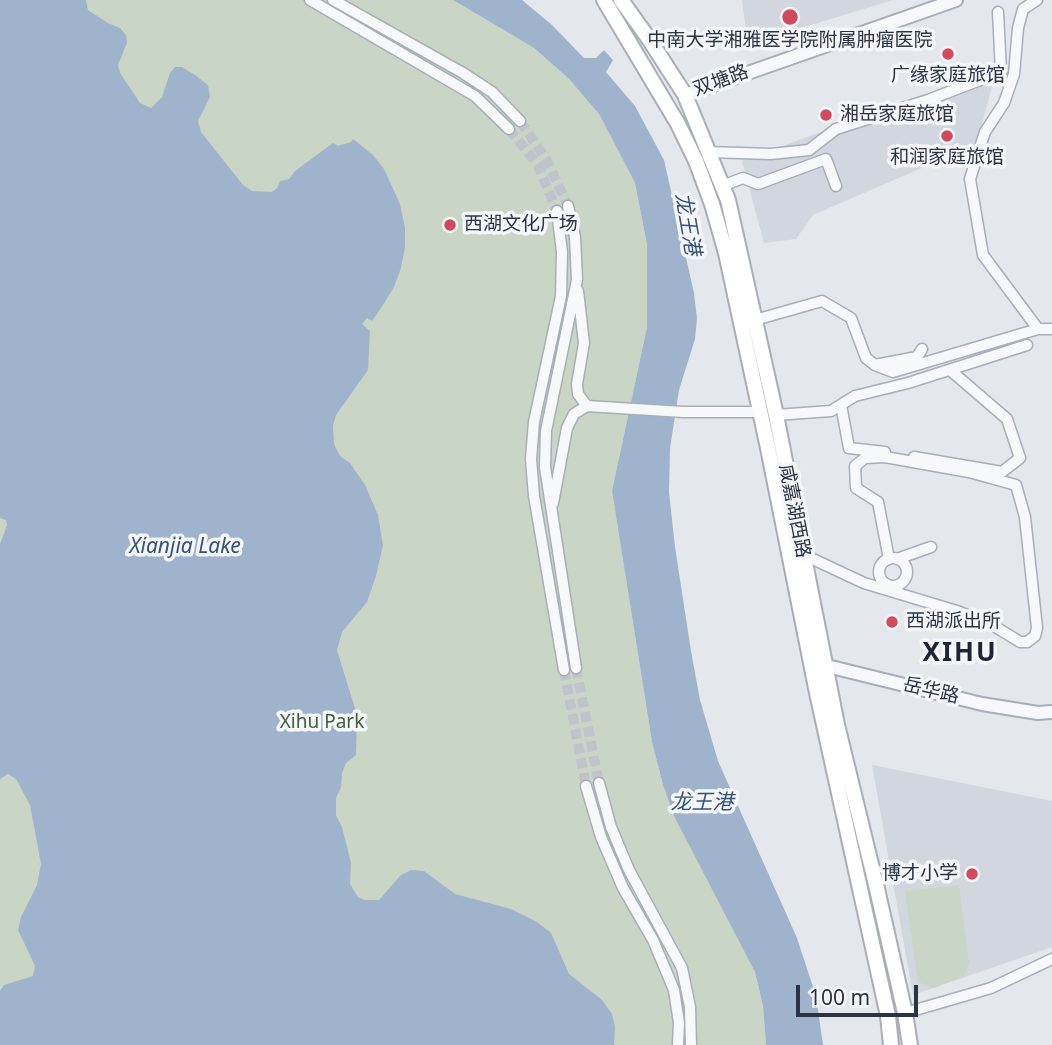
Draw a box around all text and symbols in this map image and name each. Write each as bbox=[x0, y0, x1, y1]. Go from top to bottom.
marker: 中南大学湘雅医学院附属肿瘤医院 bbox=[780, 7, 800, 27]
place label: 中南大学湘雅医学院附属肿瘤医院 bbox=[648, 30, 932, 52]
marker: 广缘家庭旅馆 bbox=[940, 46, 956, 62]
street label: 双塘路 bbox=[690, 61, 752, 101]
place label: 广缘家庭旅馆 bbox=[891, 65, 1005, 87]
place label: 湘岳家庭旅馆 bbox=[840, 104, 954, 126]
marker: 湘岳家庭旅馆 bbox=[818, 107, 834, 123]
marker: 和润家庭旅馆 bbox=[939, 128, 955, 144]
place label: 和润家庭旅馆 bbox=[890, 147, 1004, 169]
water label: 龙王港 bbox=[669, 191, 705, 257]
place label: 西湖文化广场 bbox=[464, 214, 578, 236]
marker: 西湖文化广场 bbox=[442, 217, 458, 233]
street label: 咸嘉湖西路 bbox=[774, 462, 814, 560]
water label: Xianjia Lake bbox=[129, 534, 241, 560]
place label: 西湖派出所 bbox=[906, 611, 1001, 633]
marker: 西湖派出所 bbox=[884, 614, 900, 630]
district label: XIHU bbox=[923, 638, 997, 670]
street label: 岳华路 bbox=[901, 673, 961, 709]
park label: Xihu Park bbox=[280, 712, 364, 734]
water label: 龙王港 bbox=[671, 790, 733, 816]
place label: 博才小学 bbox=[882, 863, 958, 885]
marker: 博才小学 bbox=[964, 866, 980, 882]
scale bar bbox=[800, 972, 922, 1016]
text: 100 m bbox=[809, 983, 870, 1011]

